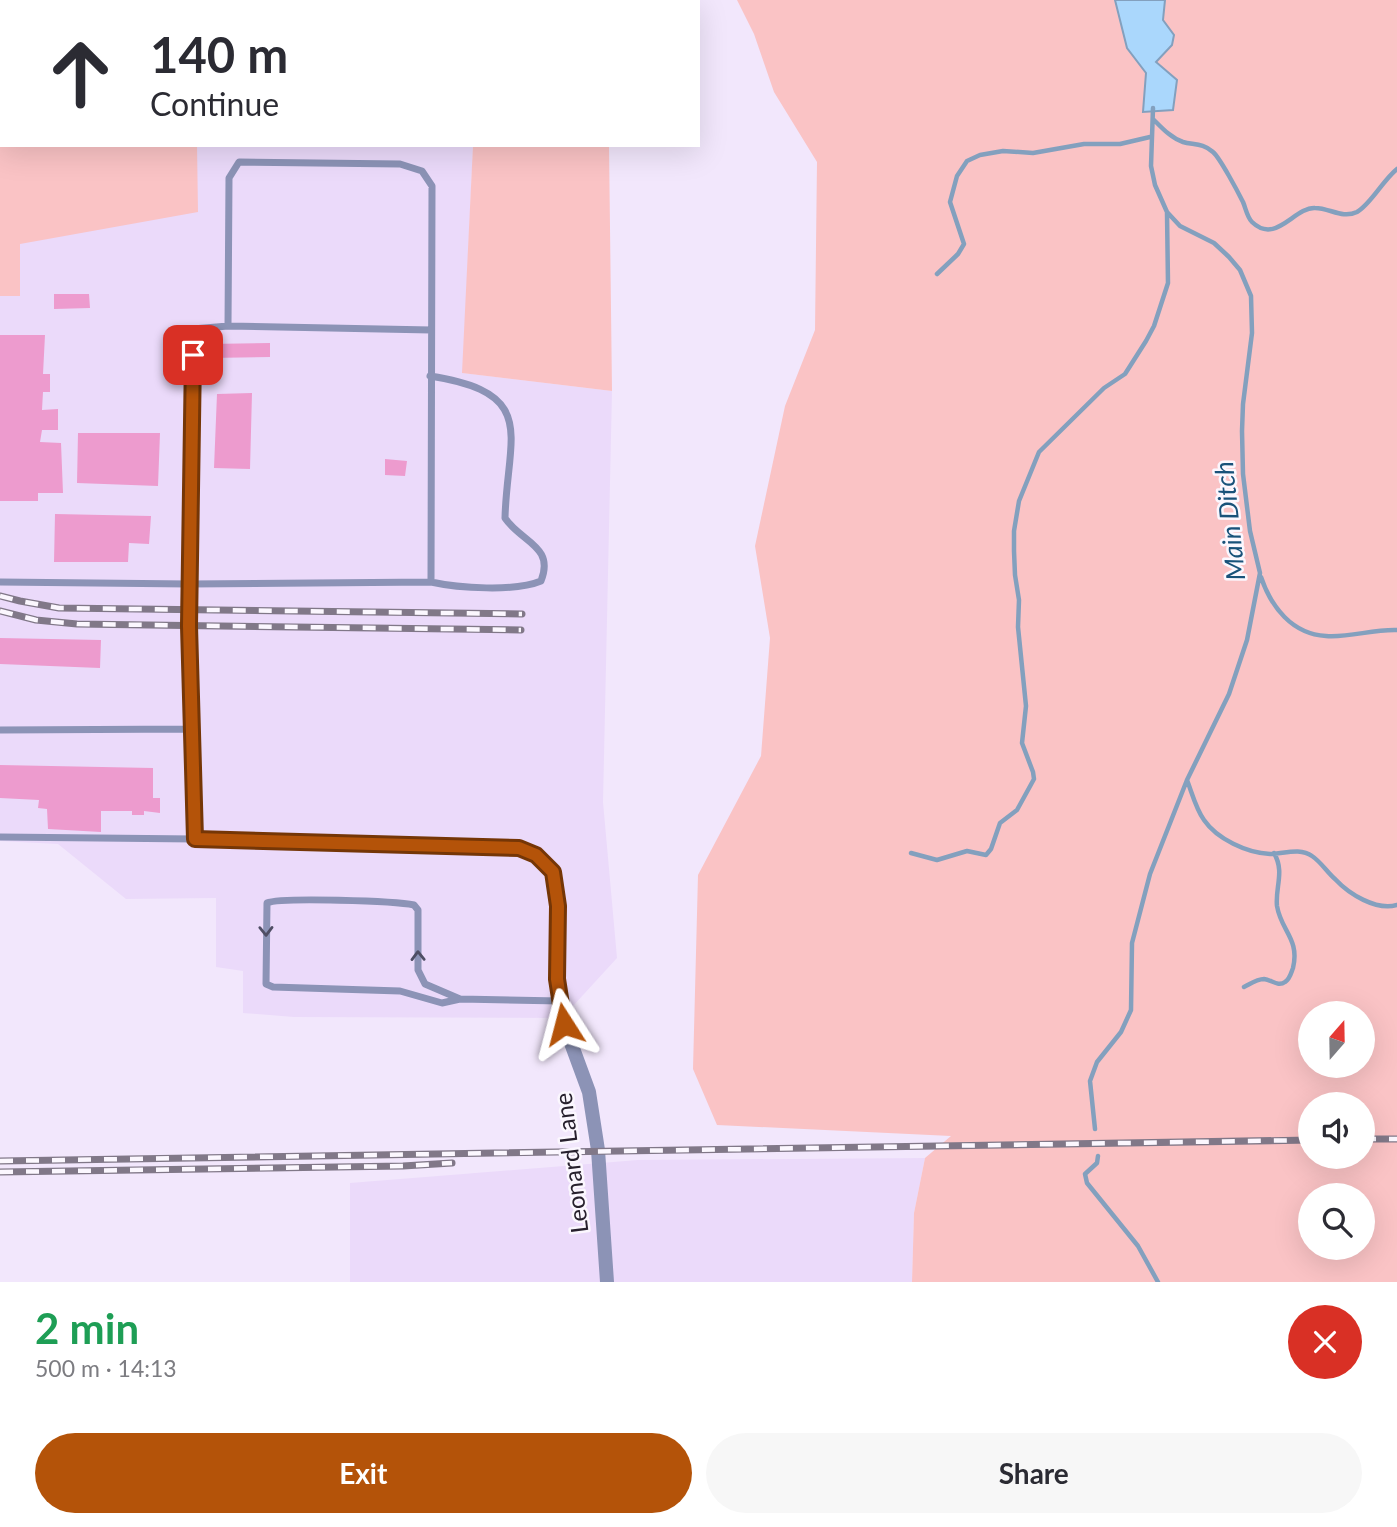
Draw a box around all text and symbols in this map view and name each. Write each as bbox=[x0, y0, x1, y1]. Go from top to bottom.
text: 140 m bbox=[150, 25, 288, 83]
icon: ahead bbox=[35, 28, 126, 119]
text: Continue bbox=[150, 84, 279, 123]
pin bbox=[163, 325, 223, 385]
icon: arrive bbox=[174, 336, 212, 374]
water label: Main Ditch bbox=[1207, 460, 1251, 582]
one-way arrow bbox=[258, 926, 274, 937]
one-way arrow bbox=[410, 950, 426, 960]
position arrow bbox=[527, 987, 601, 1061]
north arrow bbox=[1298, 1001, 1376, 1078]
map controls bbox=[1298, 1001, 1375, 1260]
street label: Leonard Lane bbox=[548, 1091, 594, 1235]
button: sound bbox=[1298, 1092, 1375, 1169]
button: search bbox=[1298, 1183, 1375, 1260]
text: 2 min bbox=[35, 1303, 139, 1353]
button: close bbox=[1288, 1305, 1362, 1379]
text: 500 m · 14:13 bbox=[35, 1354, 177, 1382]
button: Exit bbox=[35, 1433, 692, 1513]
button: Share bbox=[706, 1433, 1362, 1513]

